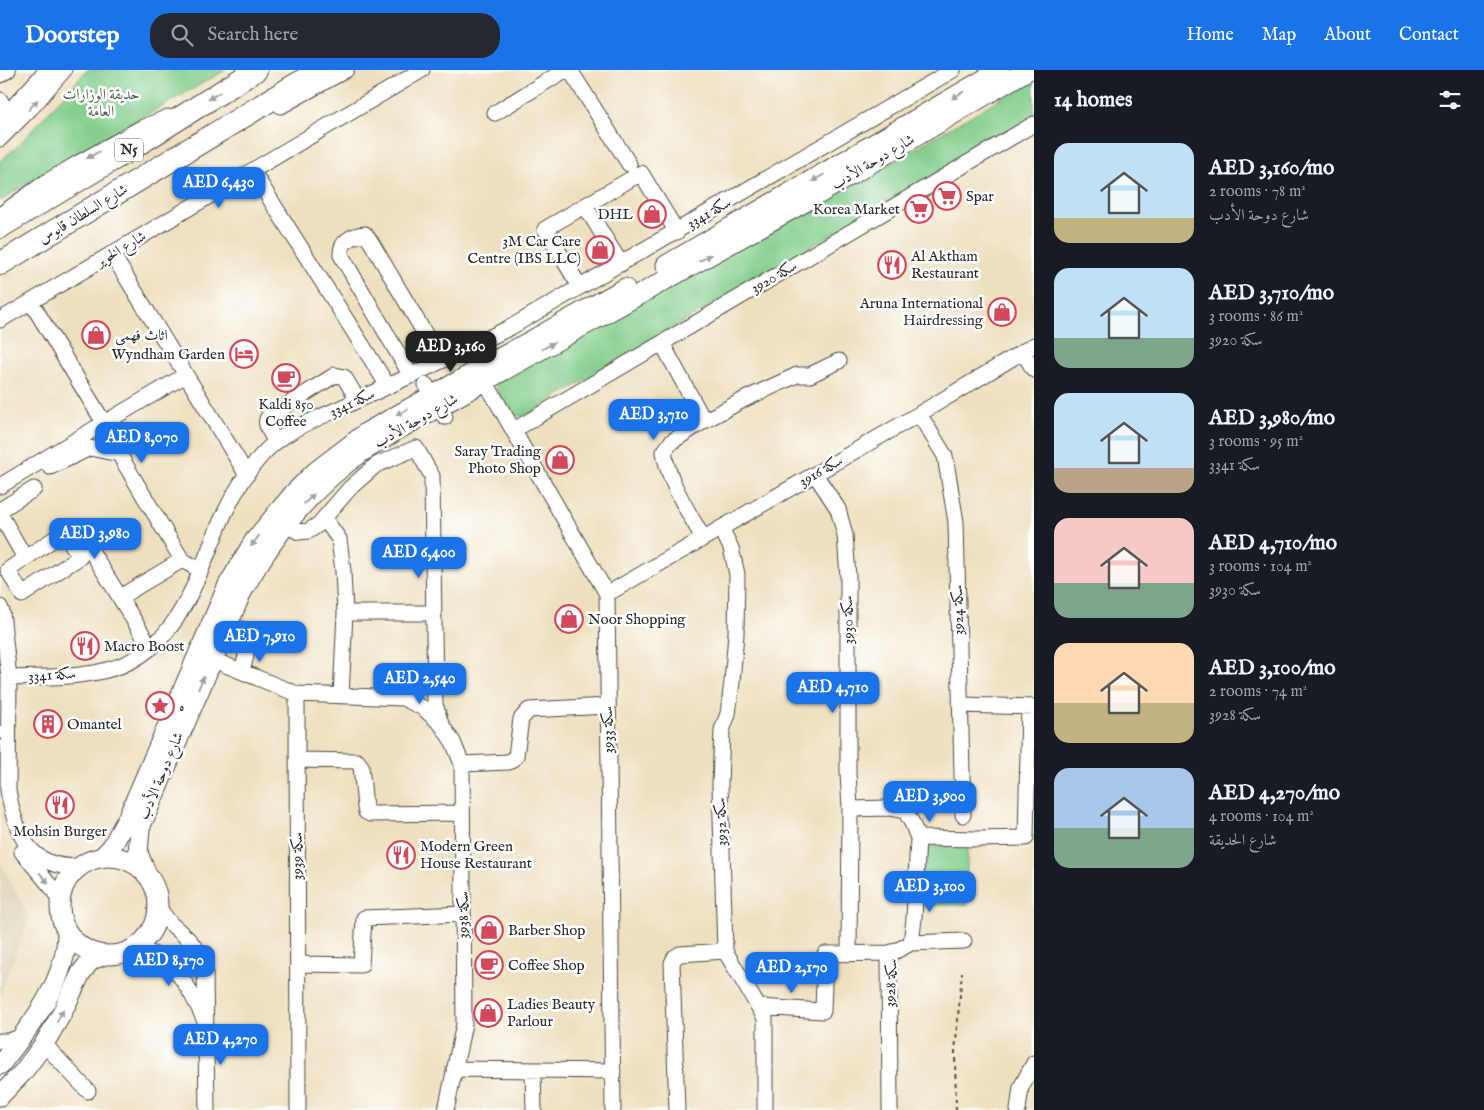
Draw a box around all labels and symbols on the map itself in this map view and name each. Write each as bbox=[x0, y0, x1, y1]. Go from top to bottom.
park label: حديقة الوزارات العامة bbox=[62, 85, 140, 121]
one-way arrow bbox=[951, 90, 964, 99]
one-way arrow bbox=[208, 91, 221, 100]
one-way arrow bbox=[27, 100, 39, 112]
street label: شارع دوحة الأدب bbox=[827, 128, 920, 197]
road number: N5 bbox=[115, 138, 143, 162]
one-way arrow bbox=[86, 150, 99, 159]
pin: AED 6,430 bbox=[162, 166, 276, 209]
one-way arrow bbox=[811, 173, 824, 182]
street label: شارع السلطان قابوس bbox=[35, 180, 133, 251]
supermarket icon: Spar bbox=[932, 181, 962, 211]
place label: Spar bbox=[966, 187, 994, 206]
street label: سكة 3341 bbox=[683, 193, 735, 233]
supermarket icon: Korea Market bbox=[904, 194, 934, 224]
shop icon: DHL bbox=[637, 199, 667, 229]
place label: Korea Market bbox=[813, 200, 900, 219]
place label: DHL bbox=[598, 205, 633, 224]
street label: شارع الخوير bbox=[91, 227, 151, 275]
place label: 3M Car Care Centre (IBS LLC) bbox=[468, 232, 581, 268]
shop icon: 3M Car Care Centre (IBS LLC) bbox=[585, 235, 615, 265]
place label: Al Aktham Restaurant bbox=[910, 247, 979, 283]
restaurant icon: Al Aktham Restaurant bbox=[877, 250, 907, 280]
one-way arrow bbox=[698, 254, 712, 262]
street label: سكة 3920 bbox=[747, 256, 801, 298]
place label: Aruna International Hairdressing bbox=[859, 294, 984, 330]
shop icon: Aruna International Hairdressing bbox=[987, 297, 1017, 327]
shop icon: اثاث فهمي bbox=[81, 320, 111, 350]
place label: اثاث فهمي bbox=[115, 326, 168, 349]
pin: AED 3,160 bbox=[394, 330, 508, 373]
hotel icon: Wyndham Garden bbox=[229, 339, 259, 369]
one-way arrow bbox=[541, 342, 555, 351]
place label: Wyndham Garden bbox=[111, 345, 225, 364]
cafe icon: Kaldi 850 Coffee bbox=[271, 363, 301, 393]
street label: سكة 3341 bbox=[326, 384, 378, 422]
street label: شارع دوحة الأدب bbox=[370, 388, 463, 455]
place label: Kaldi 850 Coffee bbox=[258, 395, 314, 431]
pin: AED 3,710 bbox=[597, 398, 711, 441]
one-way arrow bbox=[395, 407, 408, 416]
pin: AED 8,070 bbox=[85, 422, 199, 464]
place label: Saray Trading Photo Shop bbox=[454, 442, 542, 478]
shop icon: Saray Trading Photo Shop bbox=[545, 445, 575, 475]
street label: سكة 3916 bbox=[796, 451, 846, 491]
one-way arrow bbox=[303, 493, 315, 505]
pin: AED 3,980 bbox=[38, 518, 152, 560]
one-way arrow bbox=[250, 534, 260, 548]
pin: AED 6,400 bbox=[362, 536, 476, 579]
street label: سكة 3924 bbox=[948, 585, 968, 635]
street label: سكة 3930 bbox=[838, 595, 858, 645]
shop icon: Noor Shopping bbox=[554, 604, 584, 634]
place label: Noor Shopping bbox=[588, 610, 686, 629]
pin: AED 7,910 bbox=[203, 620, 317, 663]
restaurant icon: Macro Boost bbox=[70, 631, 100, 661]
place label: Macro Boost bbox=[104, 637, 184, 656]
pin: AED 2,540 bbox=[363, 662, 477, 705]
street label: سكة 3341 bbox=[27, 664, 77, 686]
pin: AED 4,710 bbox=[776, 672, 890, 714]
one-way arrow bbox=[198, 676, 206, 690]
place icon: ه bbox=[145, 691, 175, 721]
place label: ه bbox=[179, 697, 185, 716]
street label: سكة 3933 bbox=[598, 706, 618, 754]
building icon: Omantel bbox=[33, 709, 63, 739]
place label: Omantel bbox=[67, 715, 122, 734]
street label: شارع دوحة الأدب bbox=[132, 728, 191, 824]
pin: AED 3,900 bbox=[873, 780, 987, 823]
restaurant icon: Mohsin Burger bbox=[45, 790, 75, 820]
street label: سكة 3932 bbox=[711, 797, 731, 847]
place label: Mohsin Burger bbox=[13, 822, 108, 841]
street label: سكة 3939 bbox=[288, 832, 307, 880]
place label: Modern Green House Restaurant bbox=[420, 837, 532, 873]
restaurant icon: Modern Green House Restaurant bbox=[386, 840, 416, 870]
pin: AED 3,100 bbox=[873, 870, 987, 913]
one-way arrow bbox=[38, 872, 50, 884]
street label: سكة 3938 bbox=[454, 891, 473, 939]
shop icon: Barber Shop bbox=[474, 915, 504, 945]
place label: Barber Shop bbox=[508, 921, 585, 940]
pin: AED 8,170 bbox=[112, 944, 226, 987]
cafe icon: Coffee Shop bbox=[474, 950, 504, 980]
pin: AED 2,170 bbox=[735, 952, 849, 994]
place label: Coffee Shop bbox=[508, 956, 585, 975]
street label: سكة 3928 bbox=[880, 958, 902, 1008]
place label: Ladies Beauty Parlour bbox=[507, 995, 596, 1031]
shop icon: Ladies Beauty Parlour bbox=[473, 998, 503, 1028]
one-way arrow bbox=[56, 1008, 64, 1023]
pin: AED 4,270 bbox=[164, 1024, 278, 1066]

